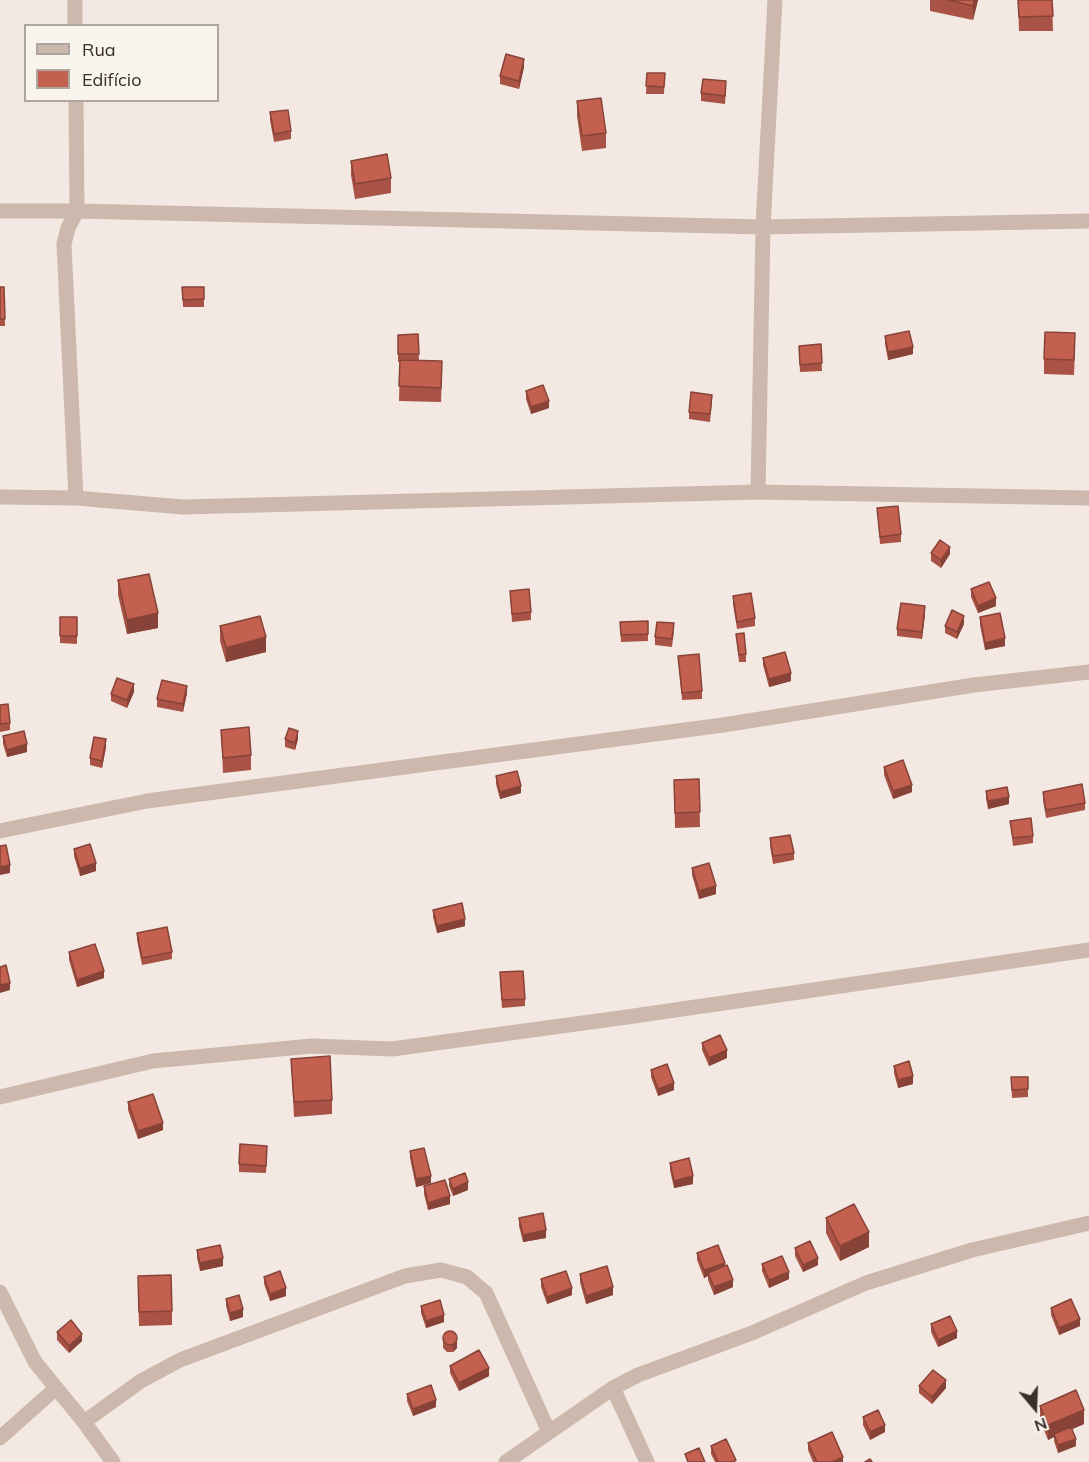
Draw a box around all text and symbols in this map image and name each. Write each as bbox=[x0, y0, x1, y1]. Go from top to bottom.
legend bbox=[24, 24, 219, 102]
text: Rua bbox=[82, 38, 116, 61]
text: Edifício bbox=[82, 68, 141, 91]
north arrow bbox=[1005, 1378, 1065, 1438]
text: N bbox=[1032, 1414, 1050, 1436]

